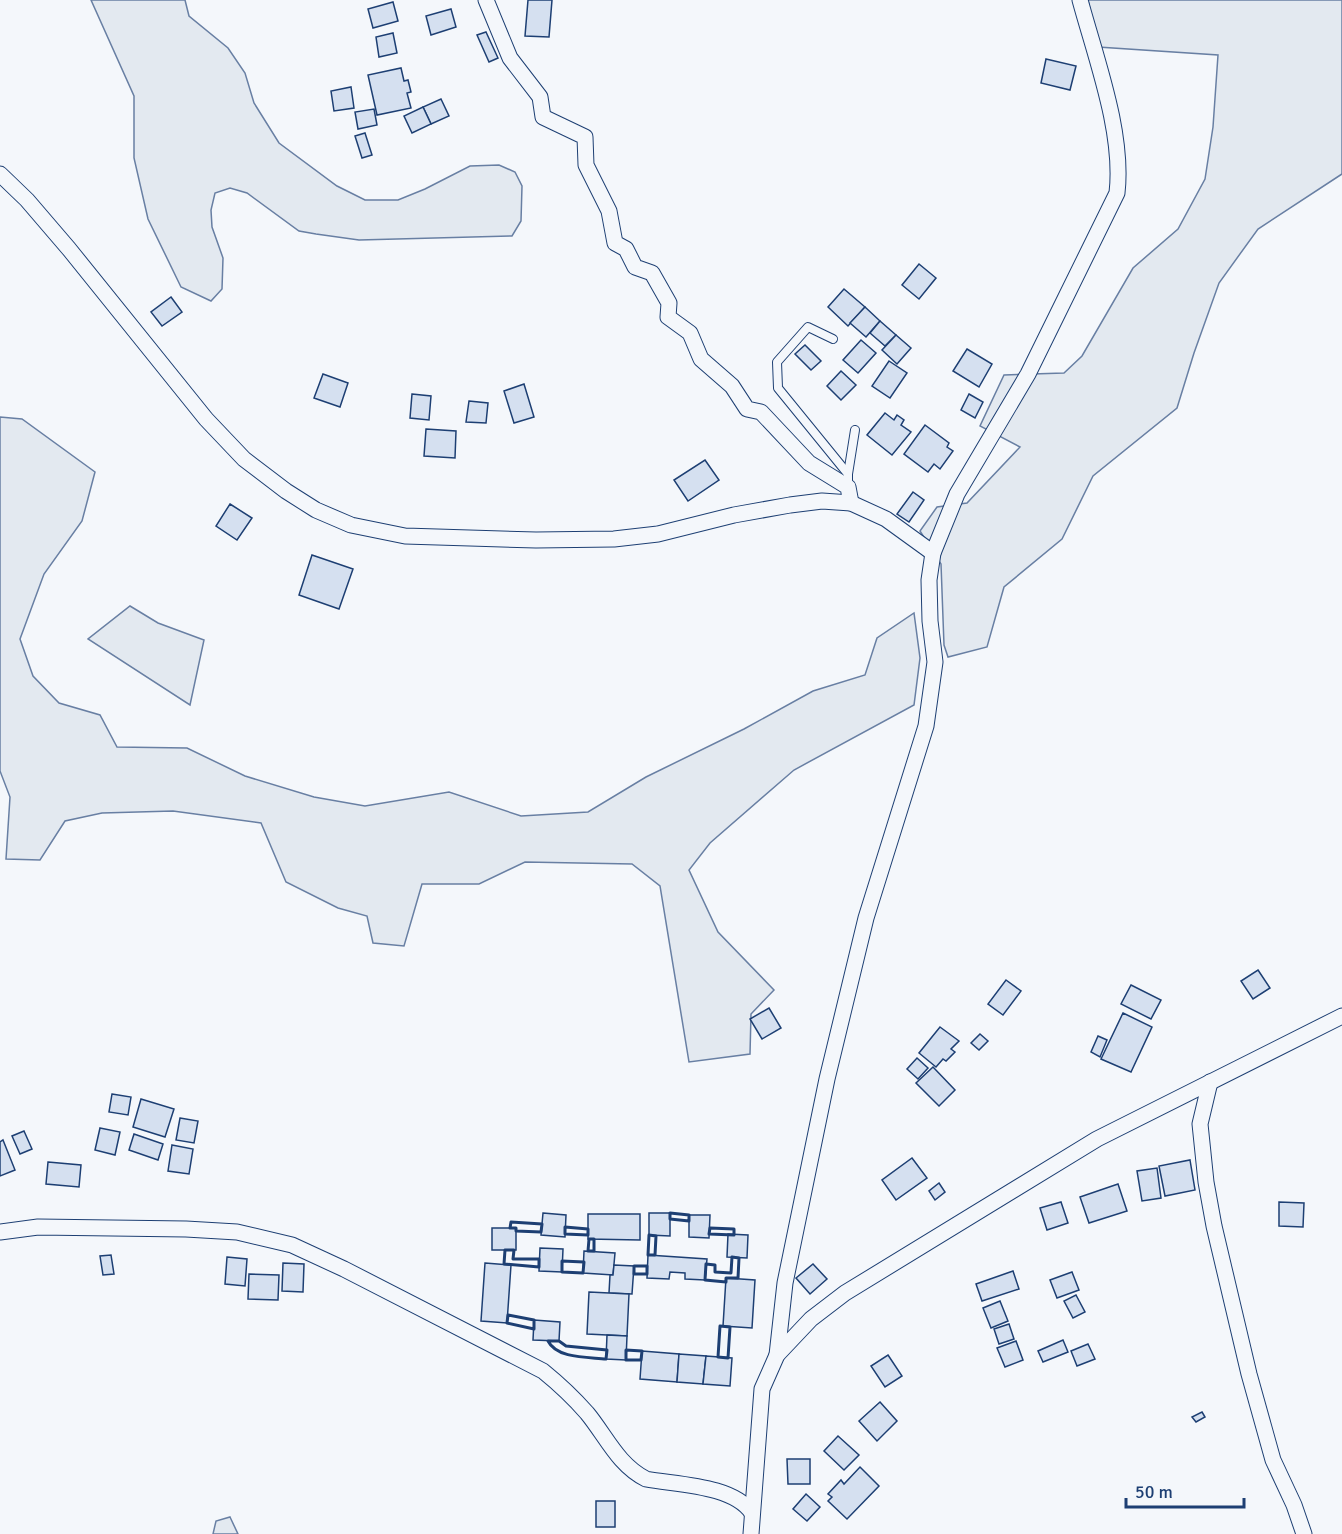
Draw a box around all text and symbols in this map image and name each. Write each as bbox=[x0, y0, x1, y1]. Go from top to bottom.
scale bar bbox=[1126, 1471, 1244, 1509]
text: 50 m bbox=[1135, 1481, 1173, 1503]

